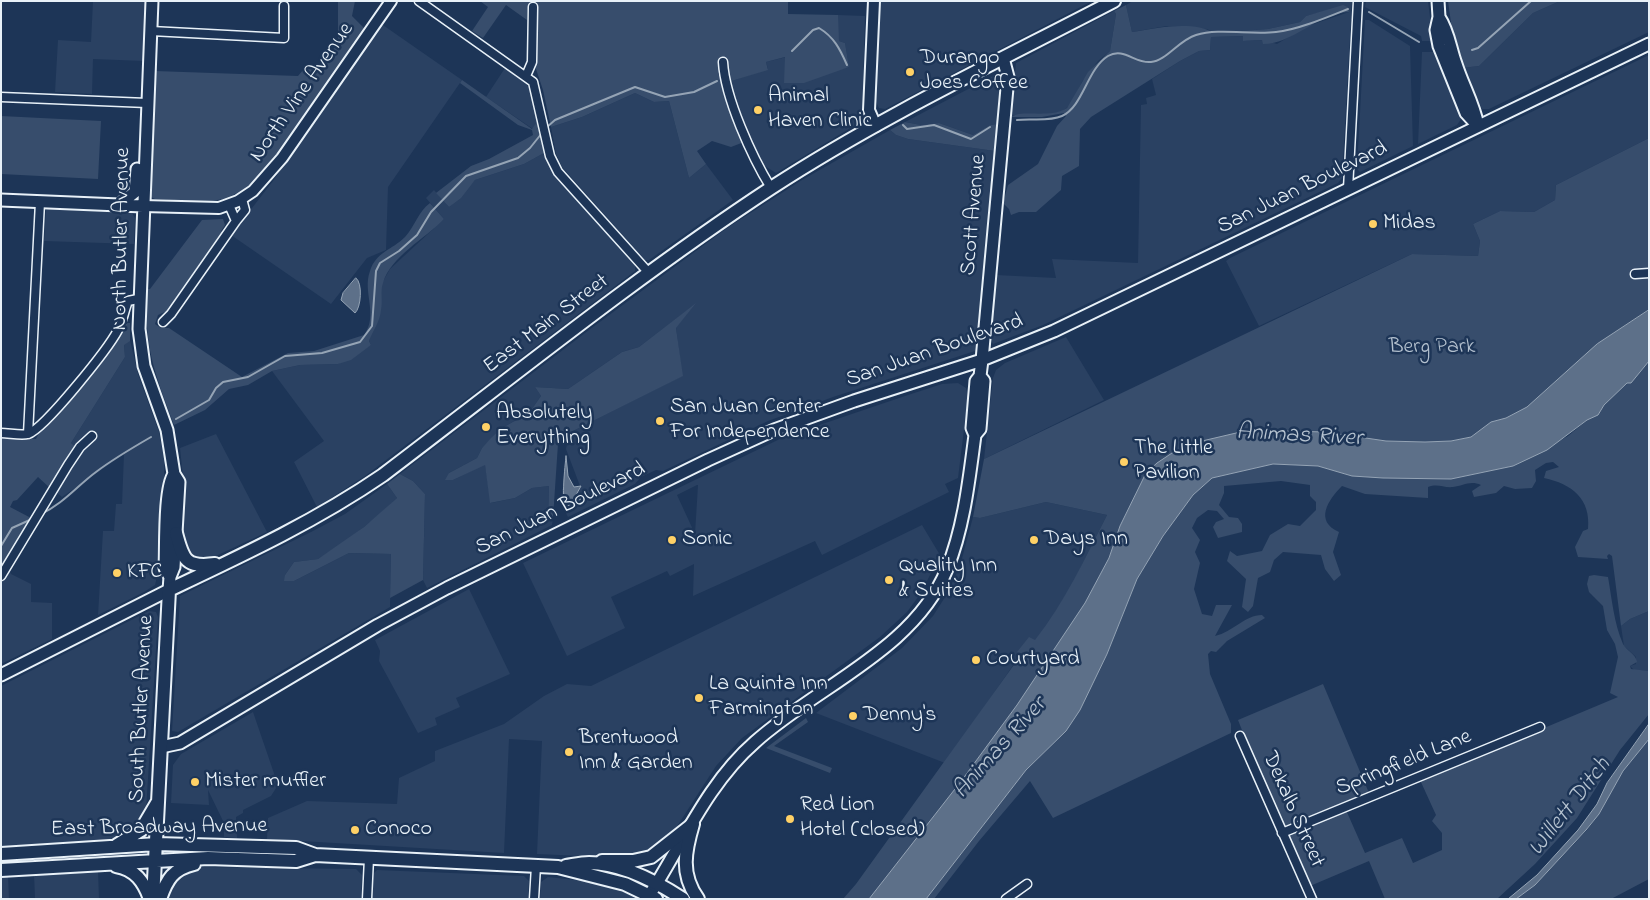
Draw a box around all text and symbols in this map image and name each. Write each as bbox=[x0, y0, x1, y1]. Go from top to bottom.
street label: North Vine Avenue bbox=[245, 18, 361, 168]
place label: Durango Joes Coffee bbox=[920, 46, 1028, 98]
marker: Durango Joes Coffee bbox=[904, 66, 916, 78]
place label: Animal Haven Clinic bbox=[768, 84, 872, 136]
marker: Animal Haven Clinic bbox=[752, 104, 764, 116]
street label: San Juan Boulevard bbox=[1214, 136, 1392, 242]
street label: North Butler Avenue bbox=[108, 147, 138, 331]
street label: Scott Avenue bbox=[957, 153, 993, 277]
place label: Midas bbox=[1383, 211, 1436, 237]
marker: Midas bbox=[1367, 218, 1379, 230]
street label: East Main Street bbox=[479, 269, 615, 381]
street label: San Juan Boulevard bbox=[843, 309, 1027, 395]
park label: Berg Park bbox=[1389, 335, 1475, 361]
place label: San Juan Center For Independence bbox=[670, 395, 830, 446]
place label: Absolutely Everything bbox=[496, 401, 593, 452]
marker: San Juan Center For Independence bbox=[654, 415, 666, 427]
water label: Animas River bbox=[1235, 419, 1363, 455]
marker: Absolutely Everything bbox=[480, 421, 492, 433]
place label: The Little Pavilion bbox=[1134, 436, 1213, 488]
marker: The Little Pavilion bbox=[1118, 456, 1130, 468]
street label: San Juan Boulevard bbox=[472, 457, 650, 563]
place label: Sonic bbox=[682, 527, 732, 553]
place label: Days Inn bbox=[1044, 527, 1128, 553]
marker: Sonic bbox=[666, 534, 678, 546]
marker: Days Inn bbox=[1028, 534, 1040, 546]
place label: Quality Inn & Suites bbox=[899, 554, 997, 606]
place label: KFC bbox=[127, 560, 162, 586]
marker: KFC bbox=[111, 567, 123, 579]
marker: Quality Inn & Suites bbox=[883, 574, 895, 586]
street label: South Butler Avenue bbox=[125, 615, 161, 803]
place label: Courtyard bbox=[986, 647, 1080, 673]
marker: Courtyard bbox=[970, 654, 982, 666]
place label: La Quinta Inn Farmington bbox=[709, 672, 828, 724]
marker: La Quinta Inn Farmington bbox=[693, 692, 705, 704]
water label: Animas River bbox=[948, 692, 1054, 806]
place label: Denny's bbox=[863, 703, 936, 729]
marker: Denny's bbox=[847, 710, 859, 722]
street label: Springfield Lane bbox=[1332, 725, 1476, 803]
place label: Brentwood Inn & Garden bbox=[579, 726, 692, 778]
marker: Brentwood Inn & Garden bbox=[563, 746, 575, 758]
street label: Dekalb Street bbox=[1255, 748, 1329, 872]
water label: Willett Ditch bbox=[1524, 753, 1618, 863]
place label: Mister muffler bbox=[205, 769, 326, 795]
marker: Mister muffler bbox=[189, 776, 201, 788]
place label: Red Lion Hotel (closed) bbox=[800, 793, 925, 844]
marker: Red Lion Hotel (closed) bbox=[784, 813, 796, 825]
street label: East Broadway Avenue bbox=[51, 814, 267, 844]
place label: Conoco bbox=[365, 817, 432, 843]
marker: Conoco bbox=[349, 824, 361, 836]

